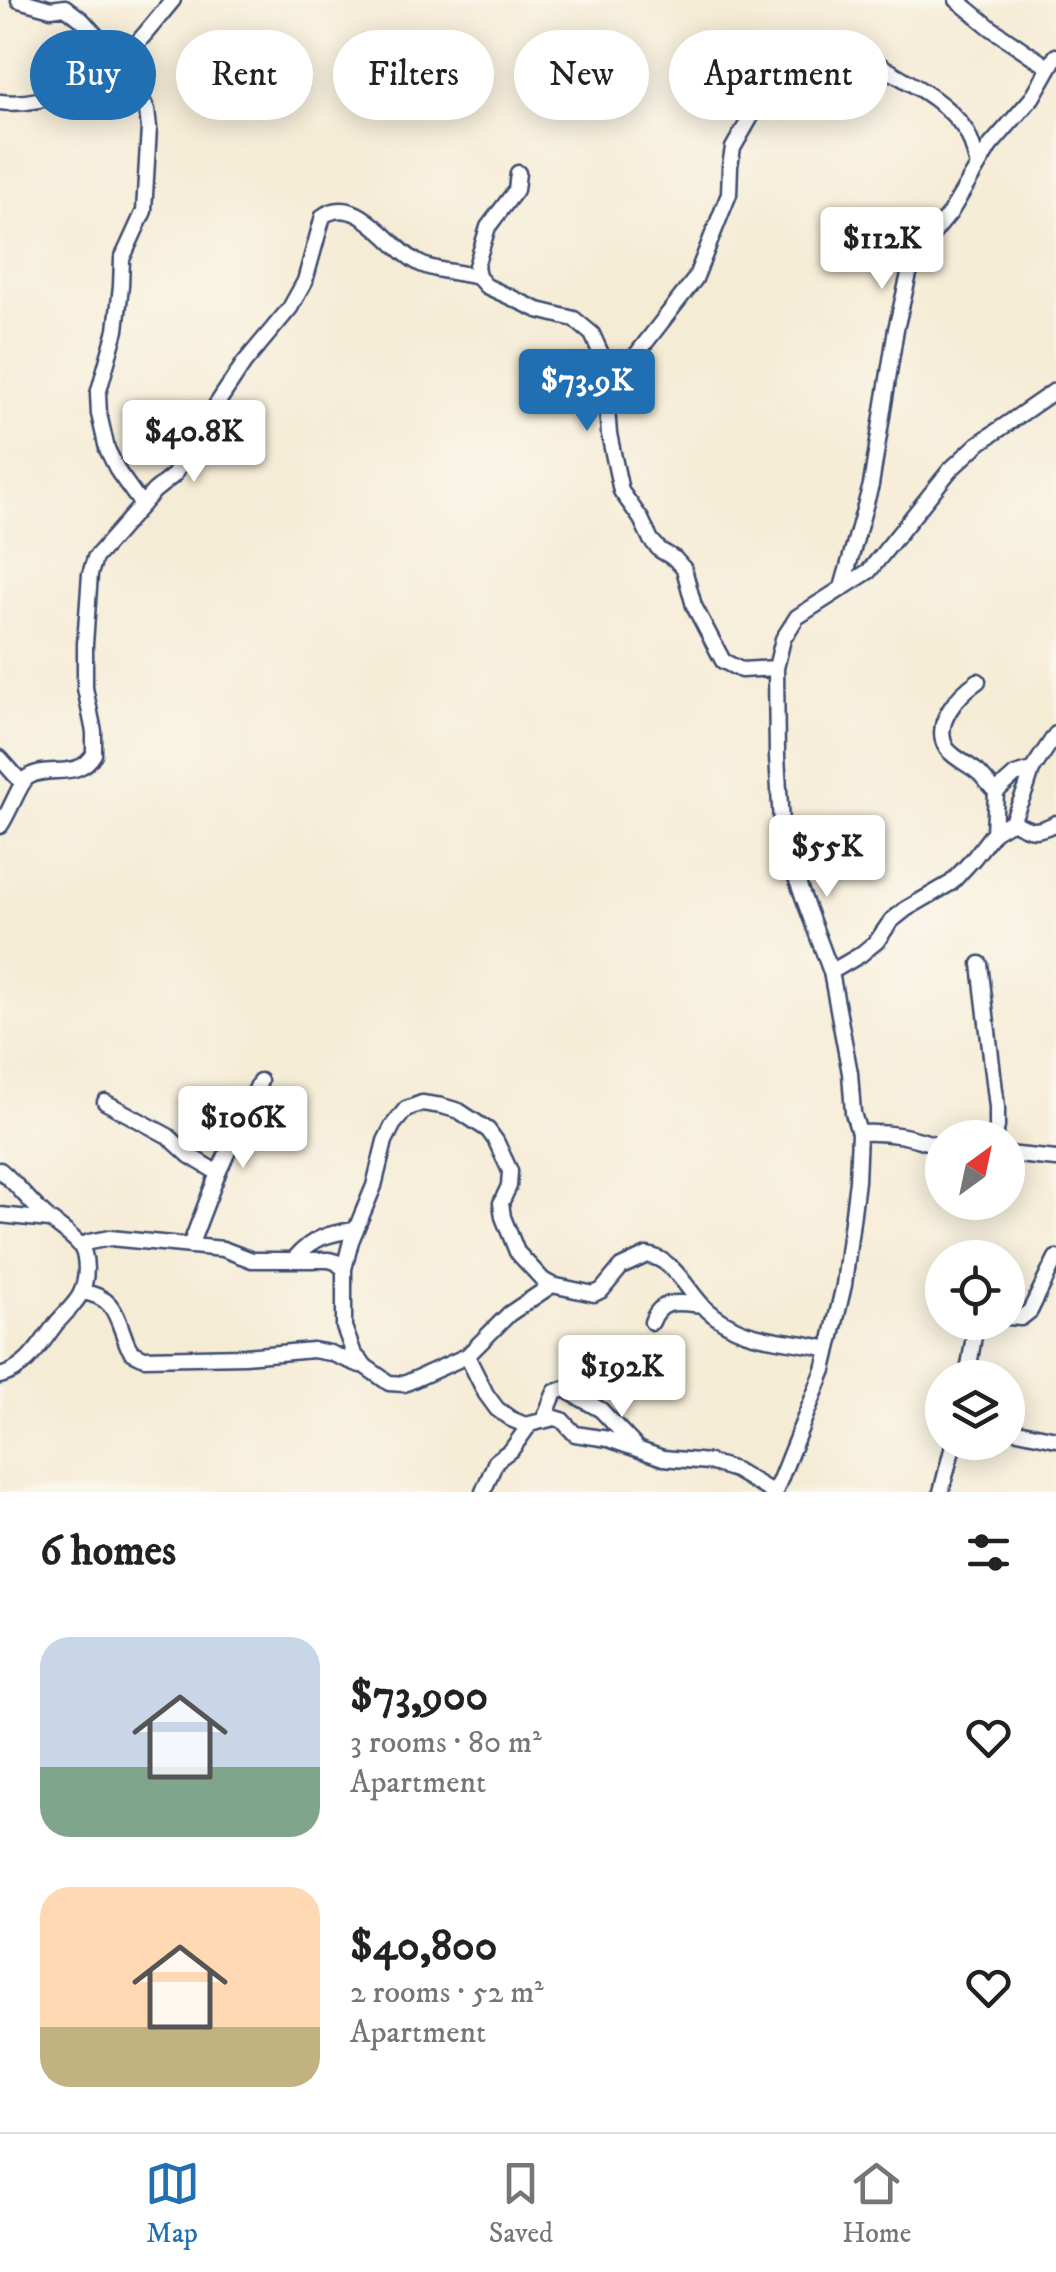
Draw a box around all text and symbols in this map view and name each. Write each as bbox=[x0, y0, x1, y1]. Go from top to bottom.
chip: Buy bbox=[30, 30, 156, 120]
chip: Rent bbox=[176, 30, 313, 120]
chip: Filters bbox=[333, 30, 494, 120]
chip: New bbox=[514, 30, 649, 120]
chip: Apartment bbox=[669, 30, 888, 120]
pin: $112K bbox=[812, 207, 952, 292]
text: $112K bbox=[842, 219, 922, 259]
pin: $73.9K bbox=[506, 349, 668, 434]
text: $73.9K bbox=[541, 361, 633, 401]
pin: $40.8K bbox=[113, 400, 275, 485]
text: $40.8K bbox=[144, 412, 244, 452]
pin: $55K bbox=[768, 815, 886, 900]
text: $55K bbox=[791, 827, 863, 867]
pin: $106K bbox=[173, 1086, 313, 1171]
text: $106K bbox=[200, 1098, 286, 1138]
north arrow bbox=[925, 1120, 1025, 1220]
map controls bbox=[925, 1120, 1025, 1460]
button: locate bbox=[925, 1240, 1025, 1340]
pin: $192K bbox=[552, 1335, 692, 1420]
text: $192K bbox=[580, 1347, 664, 1387]
button: layers bbox=[925, 1360, 1025, 1460]
icon: filters bbox=[961, 1525, 1016, 1580]
text: 6 homes bbox=[40, 1526, 176, 1578]
text: $73,900 bbox=[350, 1671, 488, 1723]
icon: home bbox=[120, 1677, 240, 1797]
icon: heart bbox=[961, 1710, 1016, 1765]
text: 3 rooms · 80 m² bbox=[350, 1723, 542, 1763]
text: Apartment bbox=[350, 1763, 486, 1803]
text: $40,800 bbox=[350, 1921, 497, 1973]
icon: home bbox=[120, 1927, 240, 2047]
icon: heart bbox=[961, 1960, 1016, 2015]
text: 2 rooms · 52 m² bbox=[350, 1973, 544, 2013]
text: Apartment bbox=[350, 2013, 486, 2053]
tab: Map bbox=[145, 2156, 200, 2251]
tab: Saved bbox=[489, 2156, 553, 2251]
tab: Home bbox=[842, 2156, 911, 2251]

